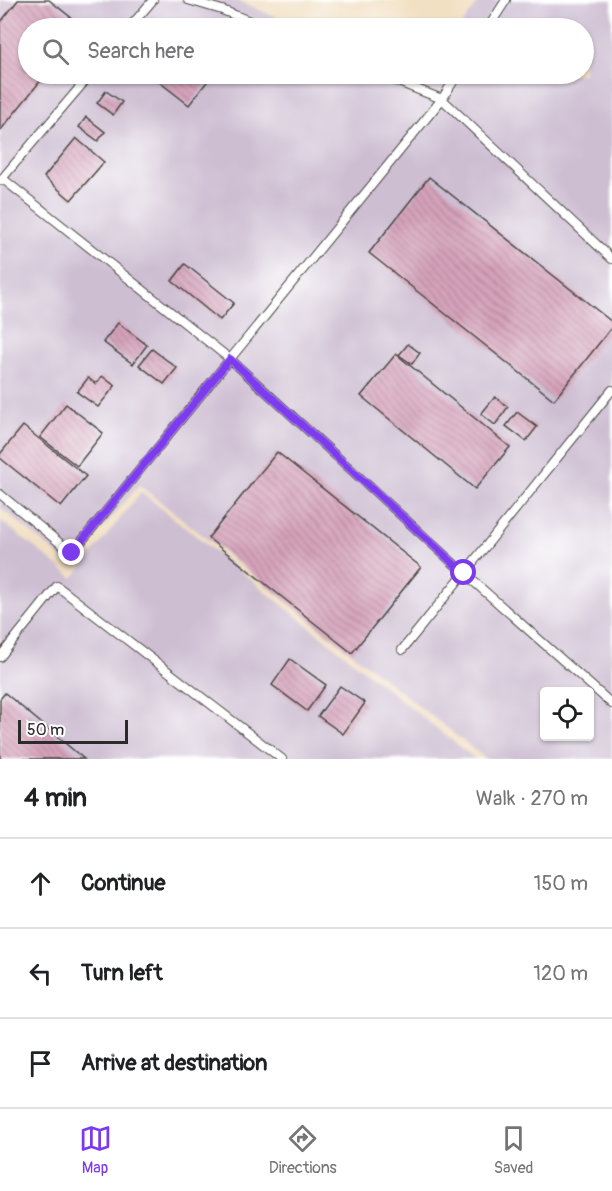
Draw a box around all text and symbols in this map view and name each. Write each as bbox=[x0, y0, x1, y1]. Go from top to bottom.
search box bbox=[18, 18, 594, 84]
icon: search bbox=[39, 35, 72, 68]
text: Search here bbox=[87, 37, 194, 65]
route end bbox=[58, 539, 84, 565]
route start bbox=[450, 559, 476, 585]
map controls bbox=[540, 687, 594, 741]
button: locate bbox=[540, 687, 594, 741]
scale bar bbox=[18, 717, 128, 744]
text: 50 m bbox=[27, 720, 64, 740]
text: 4 min bbox=[24, 782, 87, 814]
text: Walk · 270 m bbox=[476, 786, 588, 811]
icon: ahead bbox=[24, 867, 57, 900]
text: Continue bbox=[81, 869, 165, 897]
text: 150 m bbox=[534, 871, 588, 896]
icon: left bbox=[24, 957, 57, 990]
text: Turn left bbox=[81, 959, 163, 987]
text: 120 m bbox=[533, 961, 588, 986]
icon: arrive bbox=[24, 1047, 57, 1080]
text: Arrive at destination bbox=[81, 1049, 267, 1077]
tab: Map bbox=[79, 1122, 112, 1178]
tab: Directions bbox=[269, 1122, 337, 1178]
tab: Saved bbox=[494, 1122, 533, 1178]

